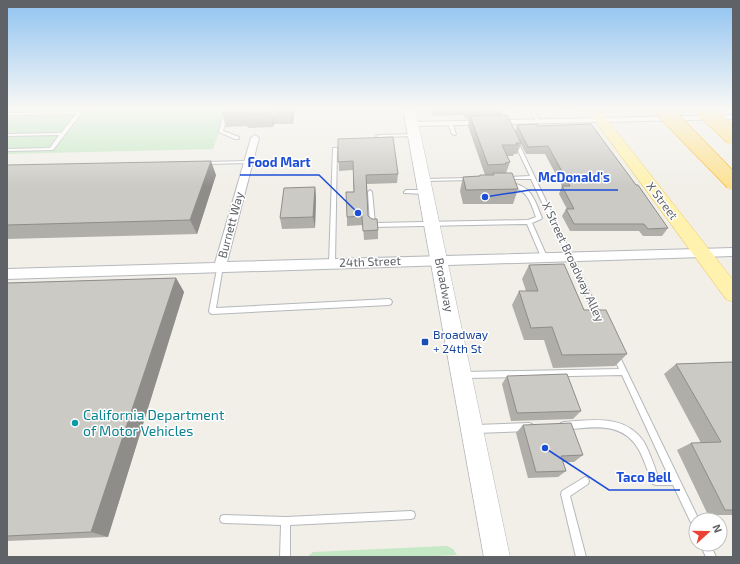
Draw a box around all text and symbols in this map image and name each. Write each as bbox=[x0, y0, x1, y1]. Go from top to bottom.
callout: Food Mart bbox=[240, 150, 319, 175]
text: Food Mart bbox=[247, 154, 311, 170]
callout: McDonald's bbox=[530, 165, 618, 190]
text: McDonald's bbox=[538, 169, 610, 185]
street label: X Street bbox=[644, 179, 682, 222]
street label: Burnett Way bbox=[214, 189, 246, 260]
street label: X Street Broadway Alley bbox=[540, 199, 608, 324]
street label: 24th Street bbox=[339, 253, 401, 269]
street label: Broadway bbox=[433, 256, 457, 314]
place label: Broadway + 24th St bbox=[433, 327, 489, 355]
marker: Broadway + 24th St bbox=[420, 337, 430, 347]
place label: California Department of Motor Vehicles bbox=[83, 406, 224, 439]
marker: California Department of Motor Vehicles bbox=[70, 418, 80, 428]
callout: Taco Bell bbox=[609, 465, 680, 490]
text: Taco Bell bbox=[616, 469, 672, 485]
north arrow bbox=[688, 512, 728, 552]
text: N bbox=[710, 522, 725, 534]

